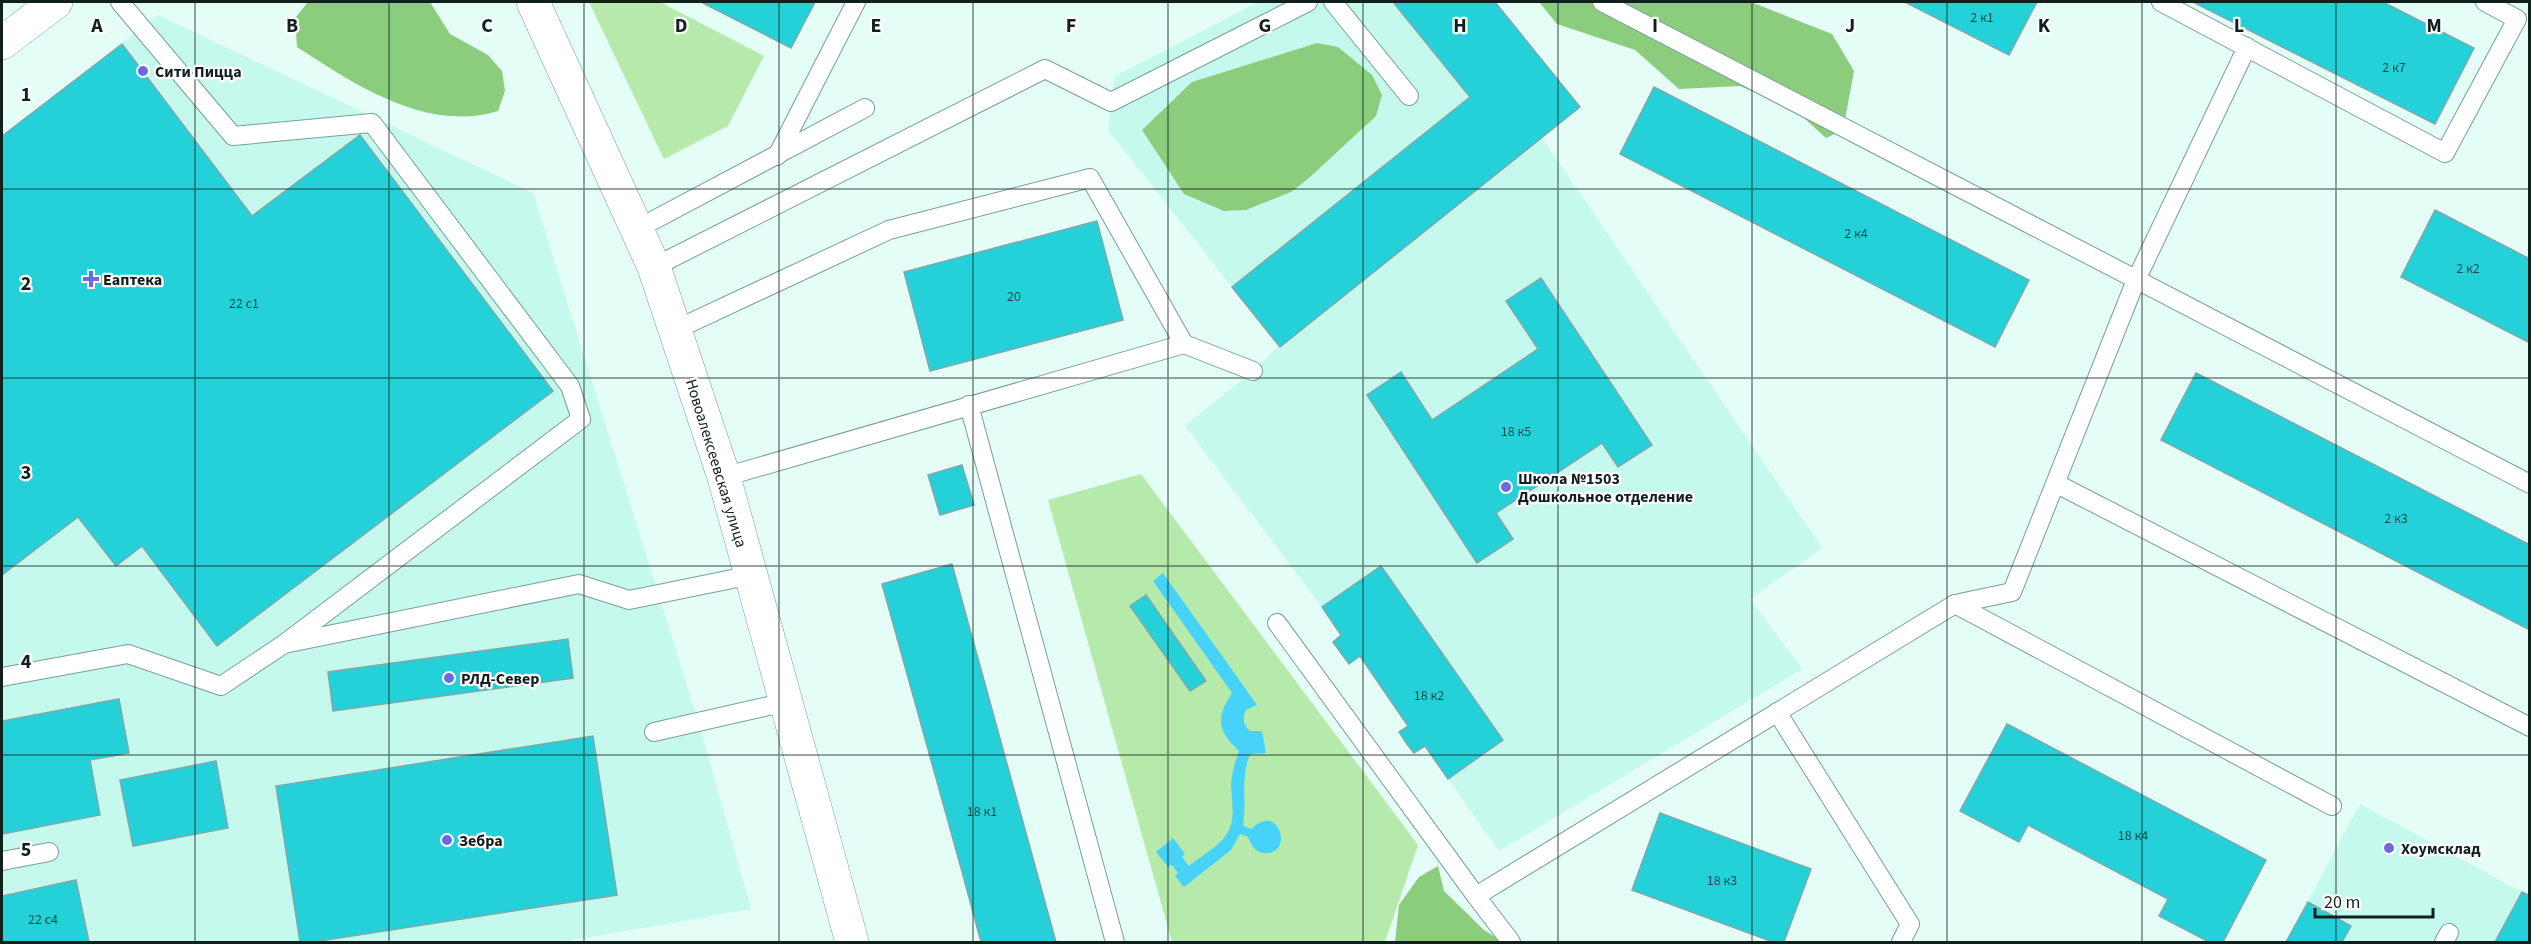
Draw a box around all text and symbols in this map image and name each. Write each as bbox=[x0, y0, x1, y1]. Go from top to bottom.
house number: 2 к1 bbox=[1970, 8, 1994, 28]
text: A bbox=[90, 12, 103, 40]
text: B bbox=[286, 12, 298, 40]
text: C bbox=[481, 12, 493, 40]
text: D bbox=[675, 12, 687, 40]
text: E bbox=[871, 12, 881, 40]
text: F bbox=[1066, 12, 1076, 40]
text: G bbox=[1259, 12, 1271, 40]
text: H bbox=[1453, 12, 1467, 40]
text: I bbox=[1652, 12, 1658, 40]
text: J bbox=[1845, 12, 1855, 40]
text: K bbox=[2038, 12, 2051, 40]
text: L bbox=[2234, 12, 2244, 40]
text: M bbox=[2426, 12, 2442, 40]
house number: 2 к7 bbox=[2382, 58, 2406, 78]
place label: Сити Пицца bbox=[155, 61, 242, 83]
marker: Сити Пицца bbox=[136, 64, 150, 78]
text: 1 bbox=[21, 81, 31, 109]
house number: 2 к4 bbox=[1844, 224, 1868, 244]
house number: 2 к2 bbox=[2456, 259, 2480, 279]
place label: Еаптека bbox=[103, 269, 162, 291]
text: 2 bbox=[21, 270, 31, 298]
marker: Еаптека bbox=[84, 272, 98, 286]
house number: 20 bbox=[1007, 287, 1021, 307]
house number: 22 с1 bbox=[229, 294, 259, 314]
street label: Новоалексеевская улица bbox=[680, 376, 752, 550]
house number: 18 к5 bbox=[1501, 422, 1531, 442]
text: 3 bbox=[21, 459, 31, 487]
place label: Школа №1503 Дошкольное отделение bbox=[1518, 468, 1693, 508]
marker: Школа №1503 Дошкольное отделение bbox=[1499, 480, 1513, 494]
house number: 2 к3 bbox=[2384, 509, 2408, 529]
text: 4 bbox=[21, 648, 32, 676]
place label: РЛД-Север bbox=[461, 668, 539, 690]
marker: РЛД-Север bbox=[442, 671, 456, 685]
house number: 18 к2 bbox=[1414, 686, 1444, 706]
house number: 18 к1 bbox=[967, 802, 997, 822]
house number: 18 к4 bbox=[2118, 826, 2148, 846]
place label: Зебра bbox=[459, 830, 503, 852]
marker: Зебра bbox=[440, 833, 454, 847]
text: 5 bbox=[21, 836, 31, 864]
place label: Хоумсклад bbox=[2401, 838, 2481, 860]
marker: Хоумсклад bbox=[2382, 841, 2396, 855]
house number: 18 к3 bbox=[1707, 871, 1737, 891]
scale bar bbox=[2315, 881, 2434, 919]
text: 20 m bbox=[2324, 890, 2360, 915]
house number: 22 с4 bbox=[28, 910, 58, 930]

